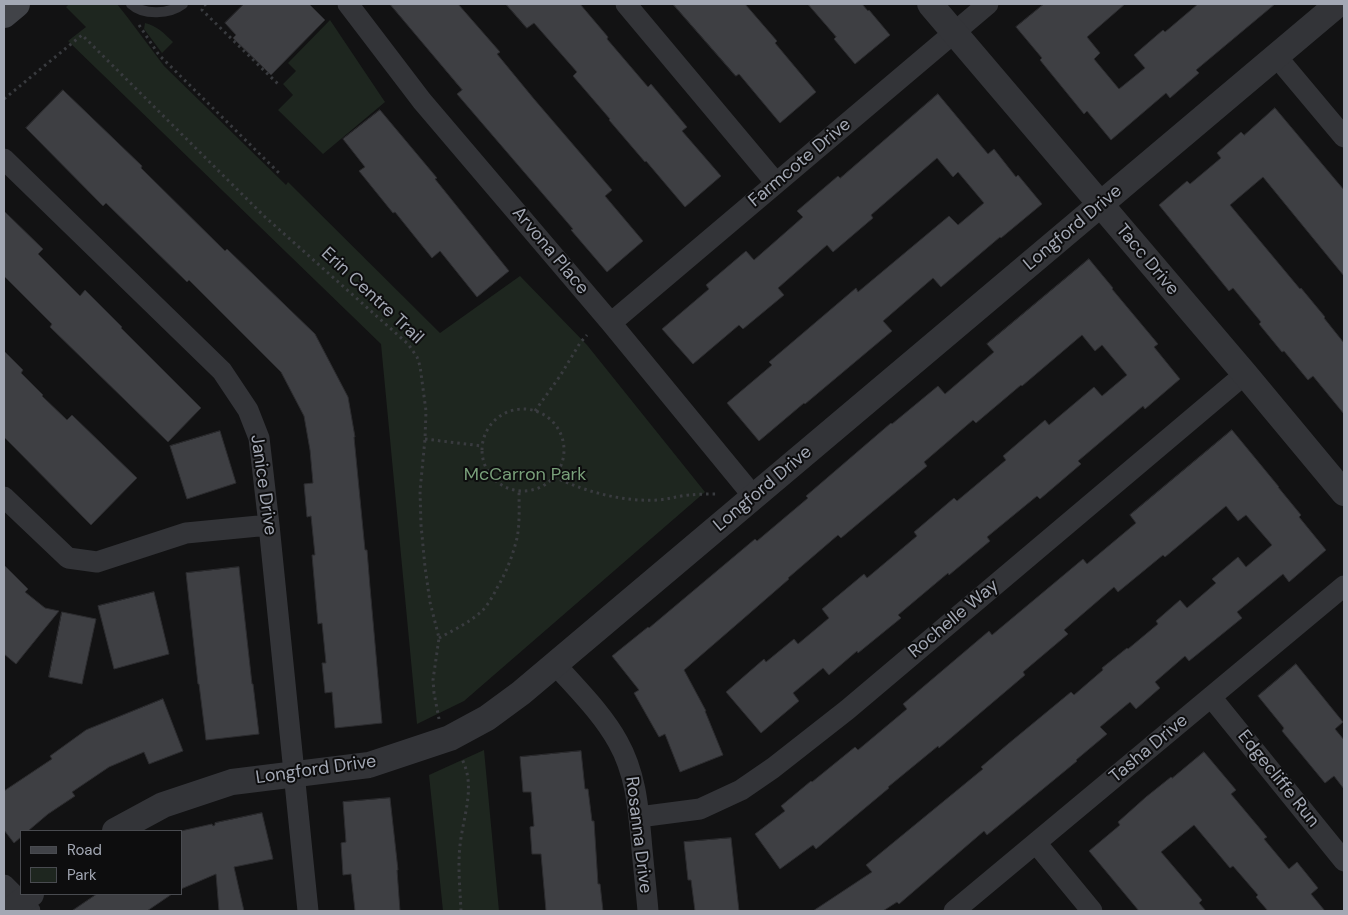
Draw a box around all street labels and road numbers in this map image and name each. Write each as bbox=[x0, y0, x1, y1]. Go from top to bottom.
street label: Farmcote Drive bbox=[745, 114, 855, 212]
street label: Longford Drive bbox=[1019, 181, 1127, 275]
street label: Arvona Place bbox=[507, 203, 593, 299]
street label: Tacc Drive bbox=[1111, 220, 1183, 300]
street label: Erin Centre Trail bbox=[316, 243, 428, 349]
street label: Janice Drive bbox=[245, 433, 281, 537]
street label: Longford Drive bbox=[709, 442, 817, 536]
street label: Rochelle Way bbox=[905, 575, 1003, 663]
street label: Tasha Drive bbox=[1106, 710, 1192, 788]
street label: Edgecliffe Run bbox=[1232, 726, 1324, 832]
street label: Longford Drive bbox=[254, 751, 378, 789]
street label: Rosanna Drive bbox=[620, 775, 656, 895]

